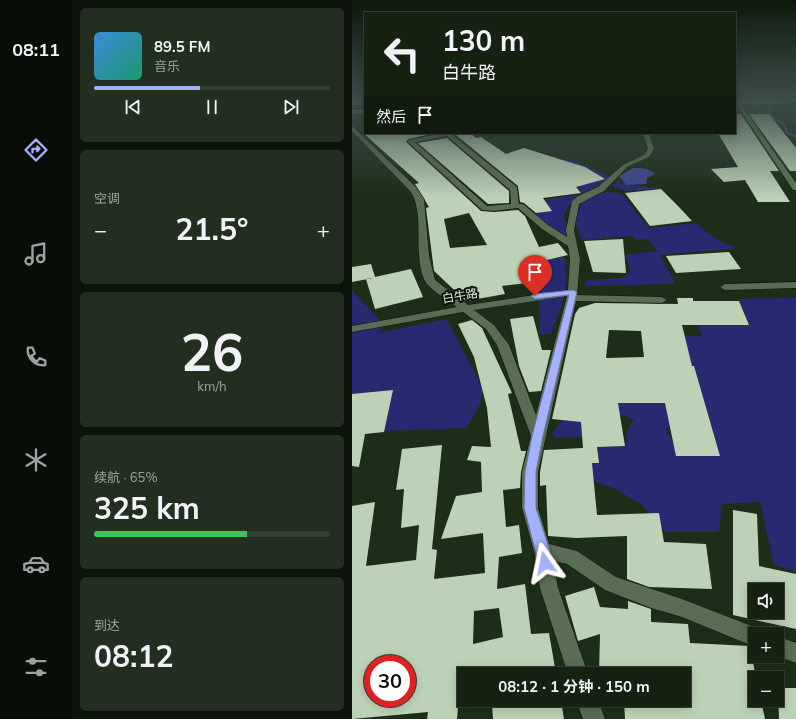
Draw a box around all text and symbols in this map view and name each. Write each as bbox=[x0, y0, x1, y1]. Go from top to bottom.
text: 130 m bbox=[442, 23, 525, 58]
icon: left bbox=[376, 28, 428, 80]
text: 89.5 FM bbox=[154, 37, 210, 56]
text: 08:11 bbox=[12, 38, 60, 61]
text: 音乐 bbox=[154, 58, 180, 74]
text: 白牛路 bbox=[442, 61, 496, 84]
icon: previous bbox=[122, 96, 144, 118]
icon: pause bbox=[201, 96, 223, 118]
icon: next bbox=[280, 96, 302, 118]
icon: arrive bbox=[414, 104, 436, 126]
text: 然后 bbox=[376, 107, 406, 126]
icon: directions bbox=[22, 136, 50, 164]
text: 空调 bbox=[94, 190, 120, 206]
text: 21.5° bbox=[176, 210, 248, 248]
text: − bbox=[94, 216, 107, 244]
text: + bbox=[317, 216, 330, 244]
icon: music bbox=[22, 240, 50, 268]
pin bbox=[518, 255, 552, 296]
icon: arrive bbox=[524, 261, 546, 283]
street label: 白牛路 bbox=[441, 285, 479, 306]
text: 26 bbox=[181, 319, 243, 384]
icon: phone bbox=[22, 343, 50, 371]
text: km/h bbox=[197, 378, 227, 394]
icon: climate bbox=[22, 446, 50, 474]
text: 续航 · 65% bbox=[94, 469, 158, 485]
text: 325 km bbox=[94, 489, 200, 527]
position arrow bbox=[524, 542, 566, 584]
icon: car bbox=[22, 550, 50, 578]
map controls bbox=[748, 583, 784, 707]
button: sound bbox=[748, 583, 784, 619]
text: 到达 bbox=[94, 617, 120, 633]
button: + bbox=[748, 627, 784, 663]
text: 08:12 bbox=[94, 637, 173, 675]
icon: filters bbox=[22, 653, 50, 681]
speed limit sign: 30 bbox=[364, 655, 416, 707]
button: − bbox=[748, 671, 784, 707]
text: 08:12 · 1 分钟 · 150 m bbox=[498, 677, 650, 696]

